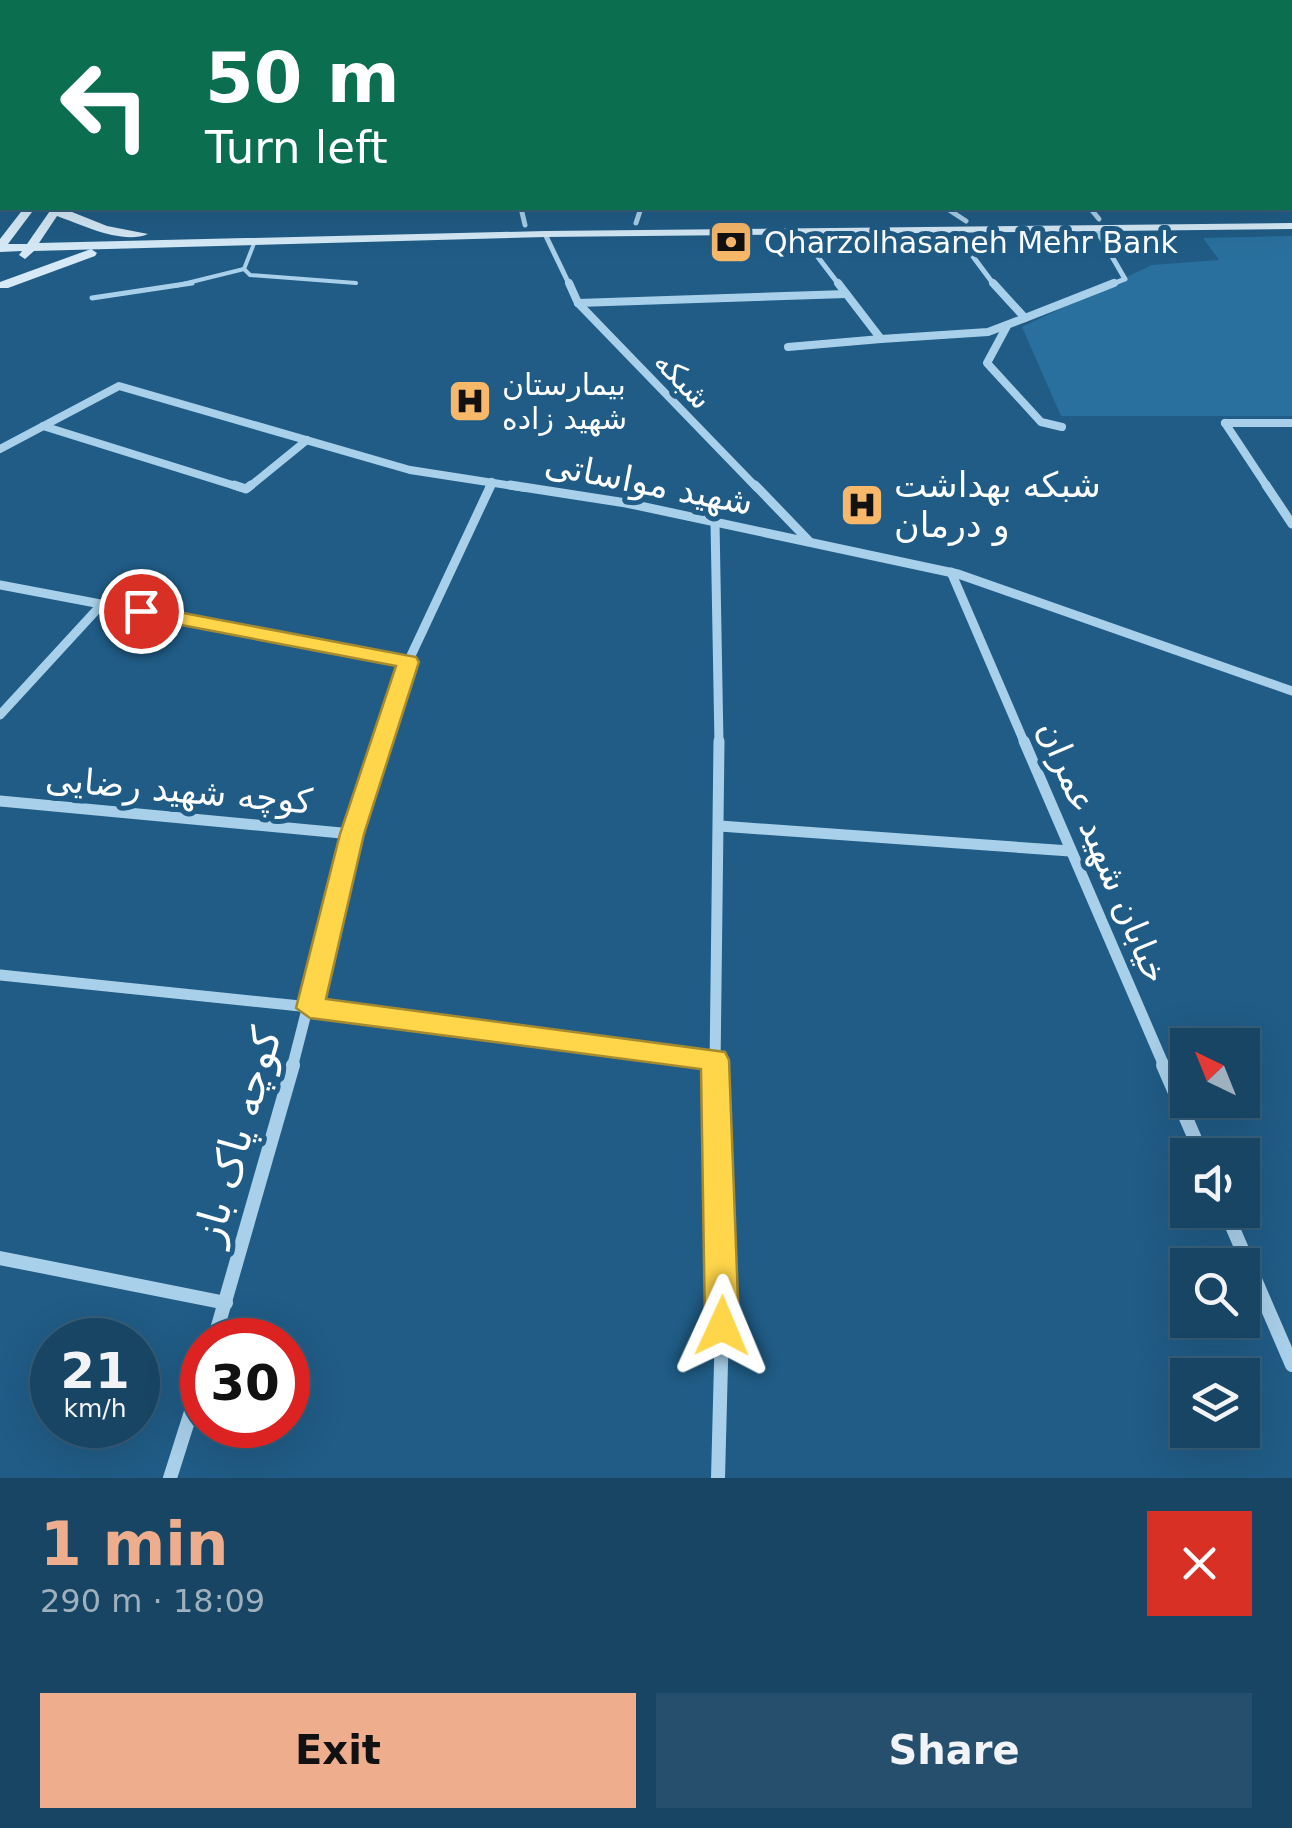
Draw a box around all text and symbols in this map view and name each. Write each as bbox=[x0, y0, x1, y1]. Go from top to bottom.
text: 50 m bbox=[205, 37, 400, 119]
icon: left bbox=[40, 40, 170, 170]
text: Turn left bbox=[205, 121, 388, 174]
bank icon: Qharzolhasaneh Mehr Bank bbox=[708, 219, 754, 265]
place label: Qharzolhasaneh Mehr Bank bbox=[764, 225, 1178, 260]
street label: شبکه bbox=[647, 344, 719, 416]
place label: بیمارستان شهید زاده bbox=[502, 367, 627, 437]
hospital icon: بیمارستان شهید زاده bbox=[447, 378, 493, 424]
street label: شهید مواساتی bbox=[541, 443, 756, 524]
place label: شبکه بهداشت و درمان bbox=[894, 465, 1101, 546]
hospital icon: شبکه بهداشت و درمان bbox=[839, 482, 885, 528]
pin bbox=[99, 569, 184, 654]
icon: arrive bbox=[114, 584, 169, 639]
street label: خیابان شهید عمران bbox=[1029, 715, 1176, 990]
street label: کوچه شهید رضایی bbox=[44, 758, 315, 823]
street label: کوچه پاک باز bbox=[182, 1022, 292, 1252]
north arrow bbox=[1170, 1028, 1260, 1118]
map controls bbox=[1170, 1028, 1260, 1448]
button: sound bbox=[1170, 1138, 1260, 1228]
button: search bbox=[1170, 1248, 1260, 1338]
position arrow bbox=[670, 1274, 774, 1378]
speed limit sign: 30 bbox=[180, 1318, 310, 1448]
text: 21 bbox=[60, 1342, 130, 1400]
button: layers bbox=[1170, 1358, 1260, 1448]
text: km/h bbox=[63, 1394, 127, 1423]
text: 1 min bbox=[40, 1509, 228, 1579]
button: close bbox=[1147, 1511, 1252, 1616]
text: 290 m · 18:09 bbox=[40, 1582, 265, 1620]
button: Exit bbox=[40, 1693, 636, 1808]
button: Share bbox=[656, 1693, 1252, 1808]

